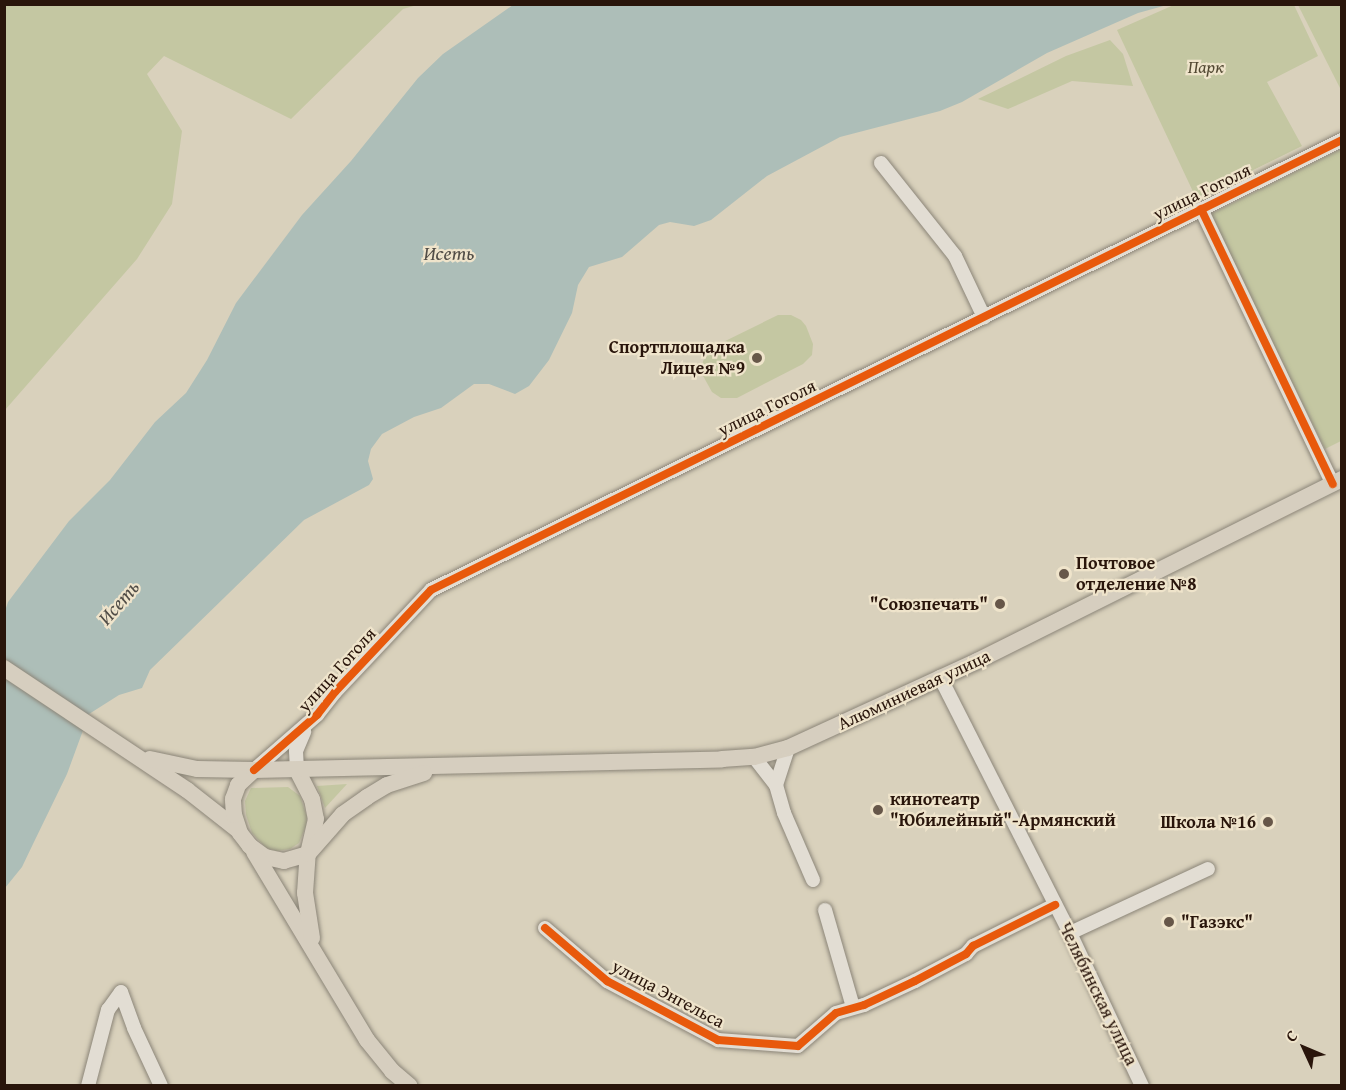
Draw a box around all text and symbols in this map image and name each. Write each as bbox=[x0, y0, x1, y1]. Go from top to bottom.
park label: Парк bbox=[1188, 56, 1224, 78]
street label: улица Гоголя bbox=[1150, 159, 1254, 225]
water label: Исеть bbox=[423, 240, 475, 264]
place label: Спортплощадка Лицея №9 bbox=[609, 337, 745, 380]
marker: Спортплощадка Лицея №9 bbox=[750, 351, 764, 365]
street label: улица Гоголя bbox=[715, 375, 819, 441]
place label: Почтовое отделение №8 bbox=[1076, 553, 1197, 596]
marker: Почтовое отделение №8 bbox=[1057, 567, 1071, 581]
water label: Исеть bbox=[92, 575, 144, 629]
place label: "Союзпечать" bbox=[870, 593, 988, 615]
marker: "Союзпечать" bbox=[993, 597, 1007, 611]
street label: улица Гоголя bbox=[293, 623, 381, 717]
street label: Алюминиевая улица bbox=[834, 645, 994, 735]
place label: кинотеатр "Юбилейный"-Армянский bbox=[890, 789, 1116, 832]
marker: кинотеатр "Юбилейный"-Армянский bbox=[871, 803, 885, 817]
place label: Школа №16 bbox=[1160, 811, 1256, 833]
marker: Школа №16 bbox=[1261, 815, 1275, 829]
place label: "Газэкс" bbox=[1181, 911, 1253, 933]
marker: "Газэкс" bbox=[1162, 915, 1176, 929]
street label: Челябинская улица bbox=[1054, 919, 1142, 1069]
street label: улица Энгельса bbox=[608, 955, 728, 1033]
north arrow bbox=[1274, 1018, 1334, 1078]
text: С bbox=[1279, 1024, 1303, 1047]

